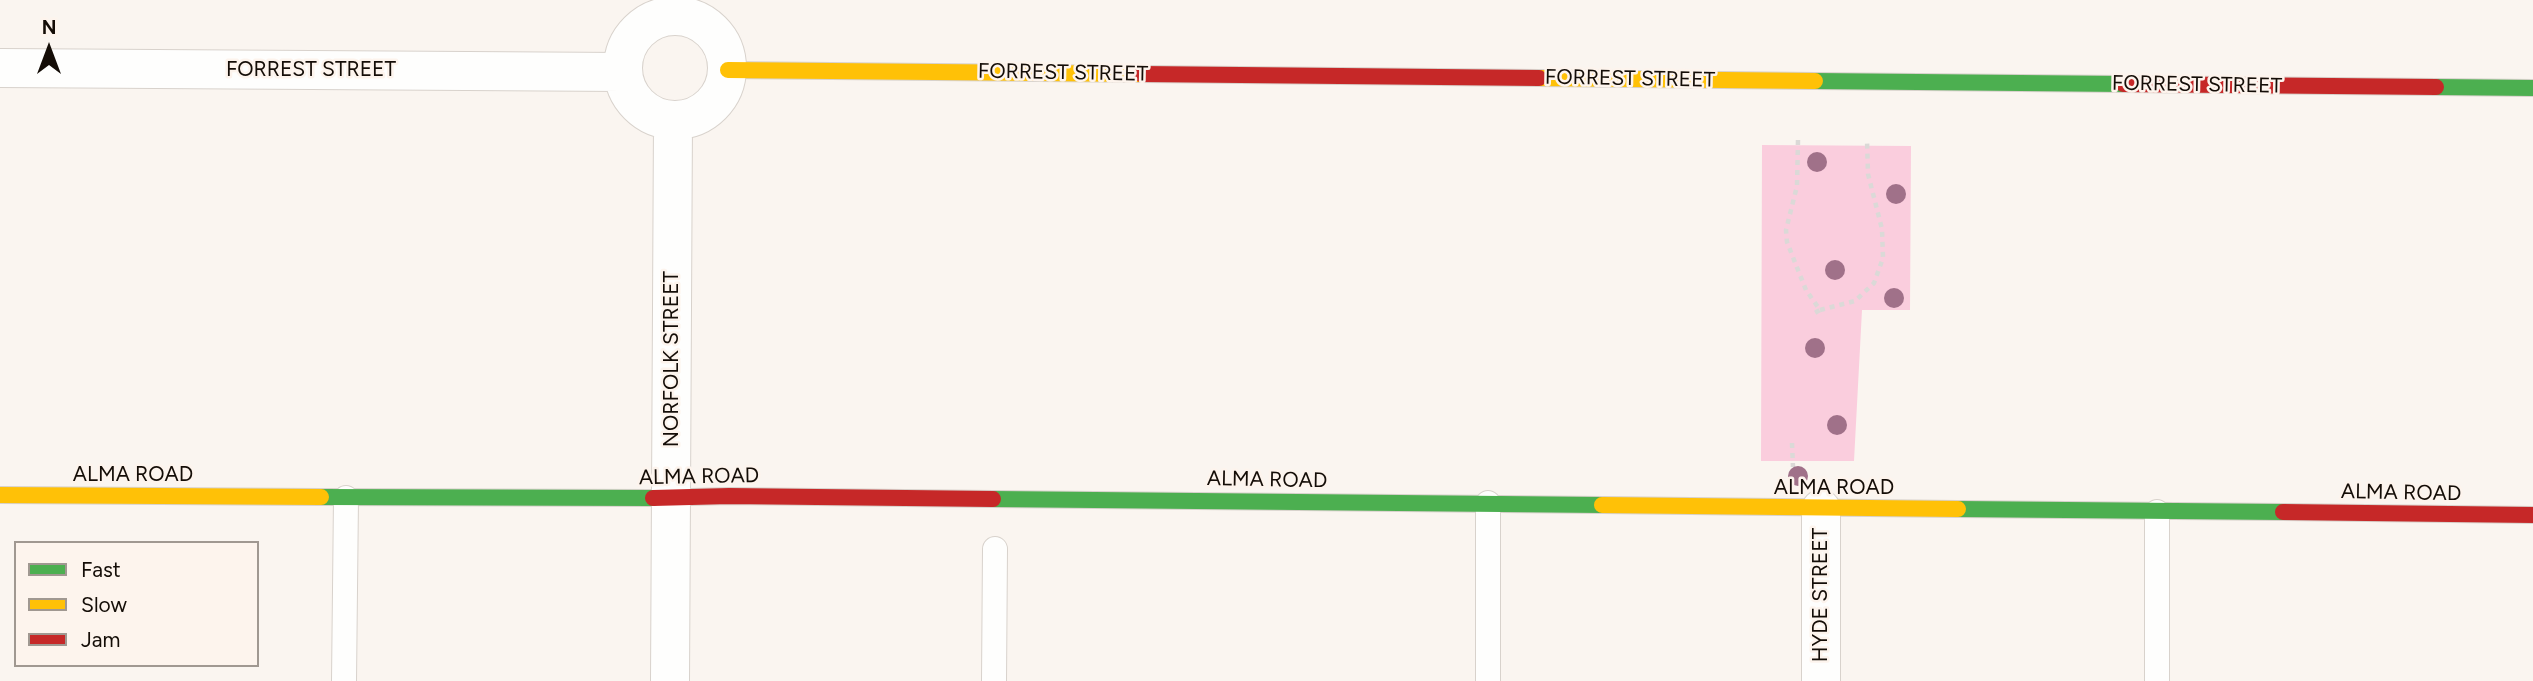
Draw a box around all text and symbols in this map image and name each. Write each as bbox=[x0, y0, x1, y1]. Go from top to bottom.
north arrow bbox=[14, 14, 84, 84]
text: N bbox=[42, 16, 56, 39]
street label: FORREST STREET bbox=[226, 57, 396, 83]
street label: FORREST STREET bbox=[978, 59, 1148, 87]
street label: FORREST STREET bbox=[1545, 65, 1715, 93]
street label: FORREST STREET bbox=[2112, 71, 2282, 99]
street label: NORFOLK STREET bbox=[659, 271, 685, 447]
street label: ALMA ROAD bbox=[73, 462, 193, 488]
street label: ALMA ROAD bbox=[639, 463, 759, 491]
street label: ALMA ROAD bbox=[1207, 466, 1327, 494]
street label: ALMA ROAD bbox=[1774, 475, 1894, 501]
street label: ALMA ROAD bbox=[2341, 479, 2461, 507]
street label: HYDE STREET bbox=[1808, 528, 1834, 662]
legend bbox=[14, 541, 259, 667]
text: Fast bbox=[81, 557, 121, 582]
text: Slow bbox=[81, 592, 127, 617]
text: Jam bbox=[81, 627, 120, 652]

